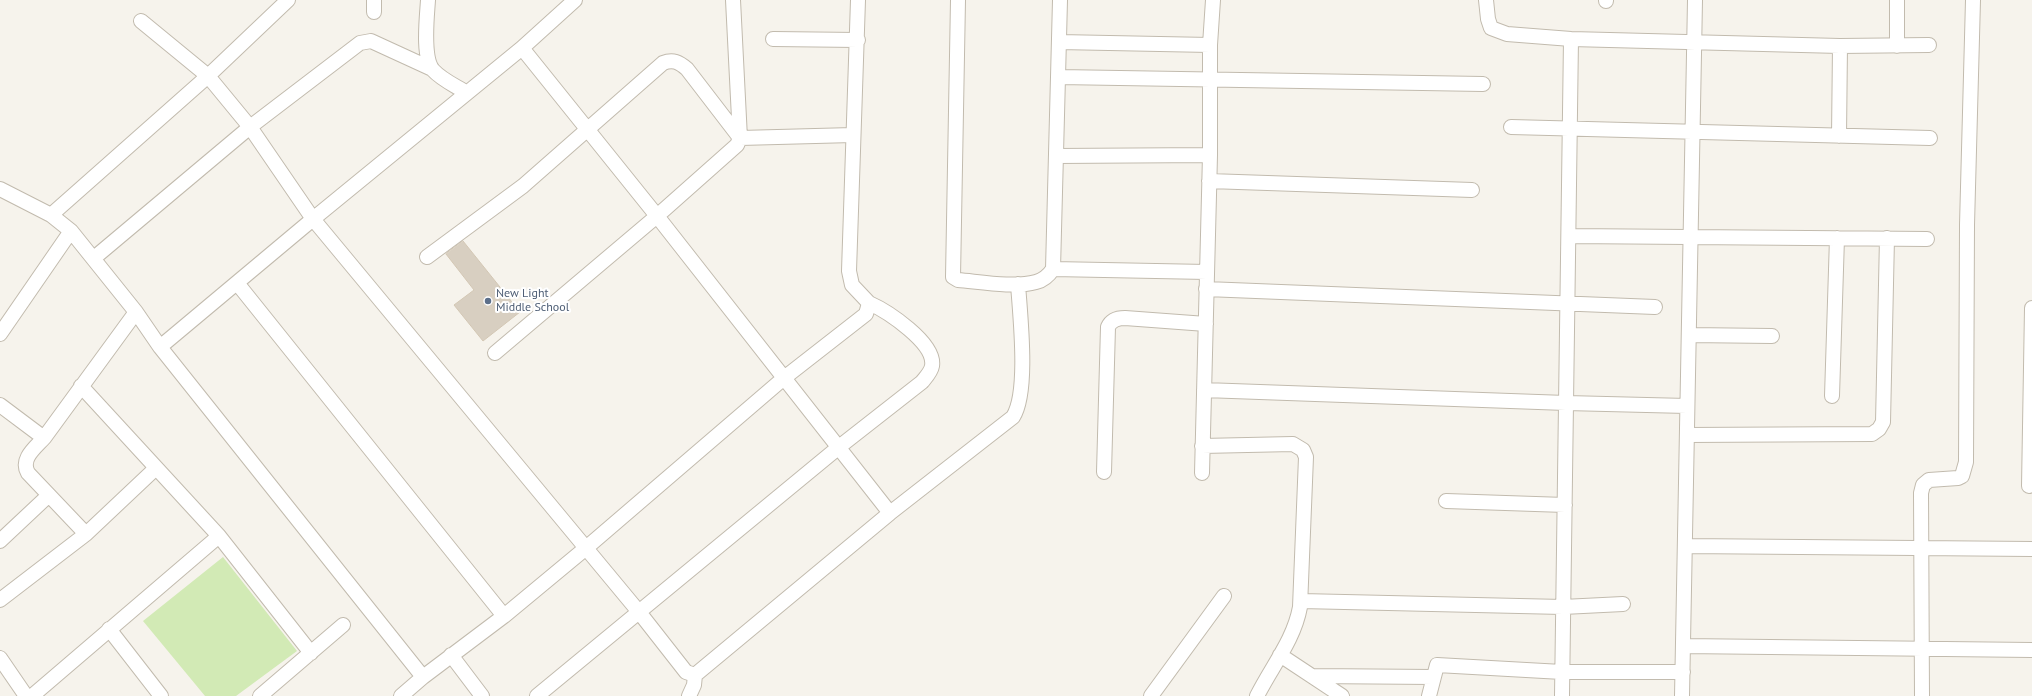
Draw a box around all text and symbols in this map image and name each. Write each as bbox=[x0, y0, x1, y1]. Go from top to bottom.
place label: New Light Middle School bbox=[496, 287, 569, 315]
marker: New Light Middle School bbox=[483, 296, 493, 306]

